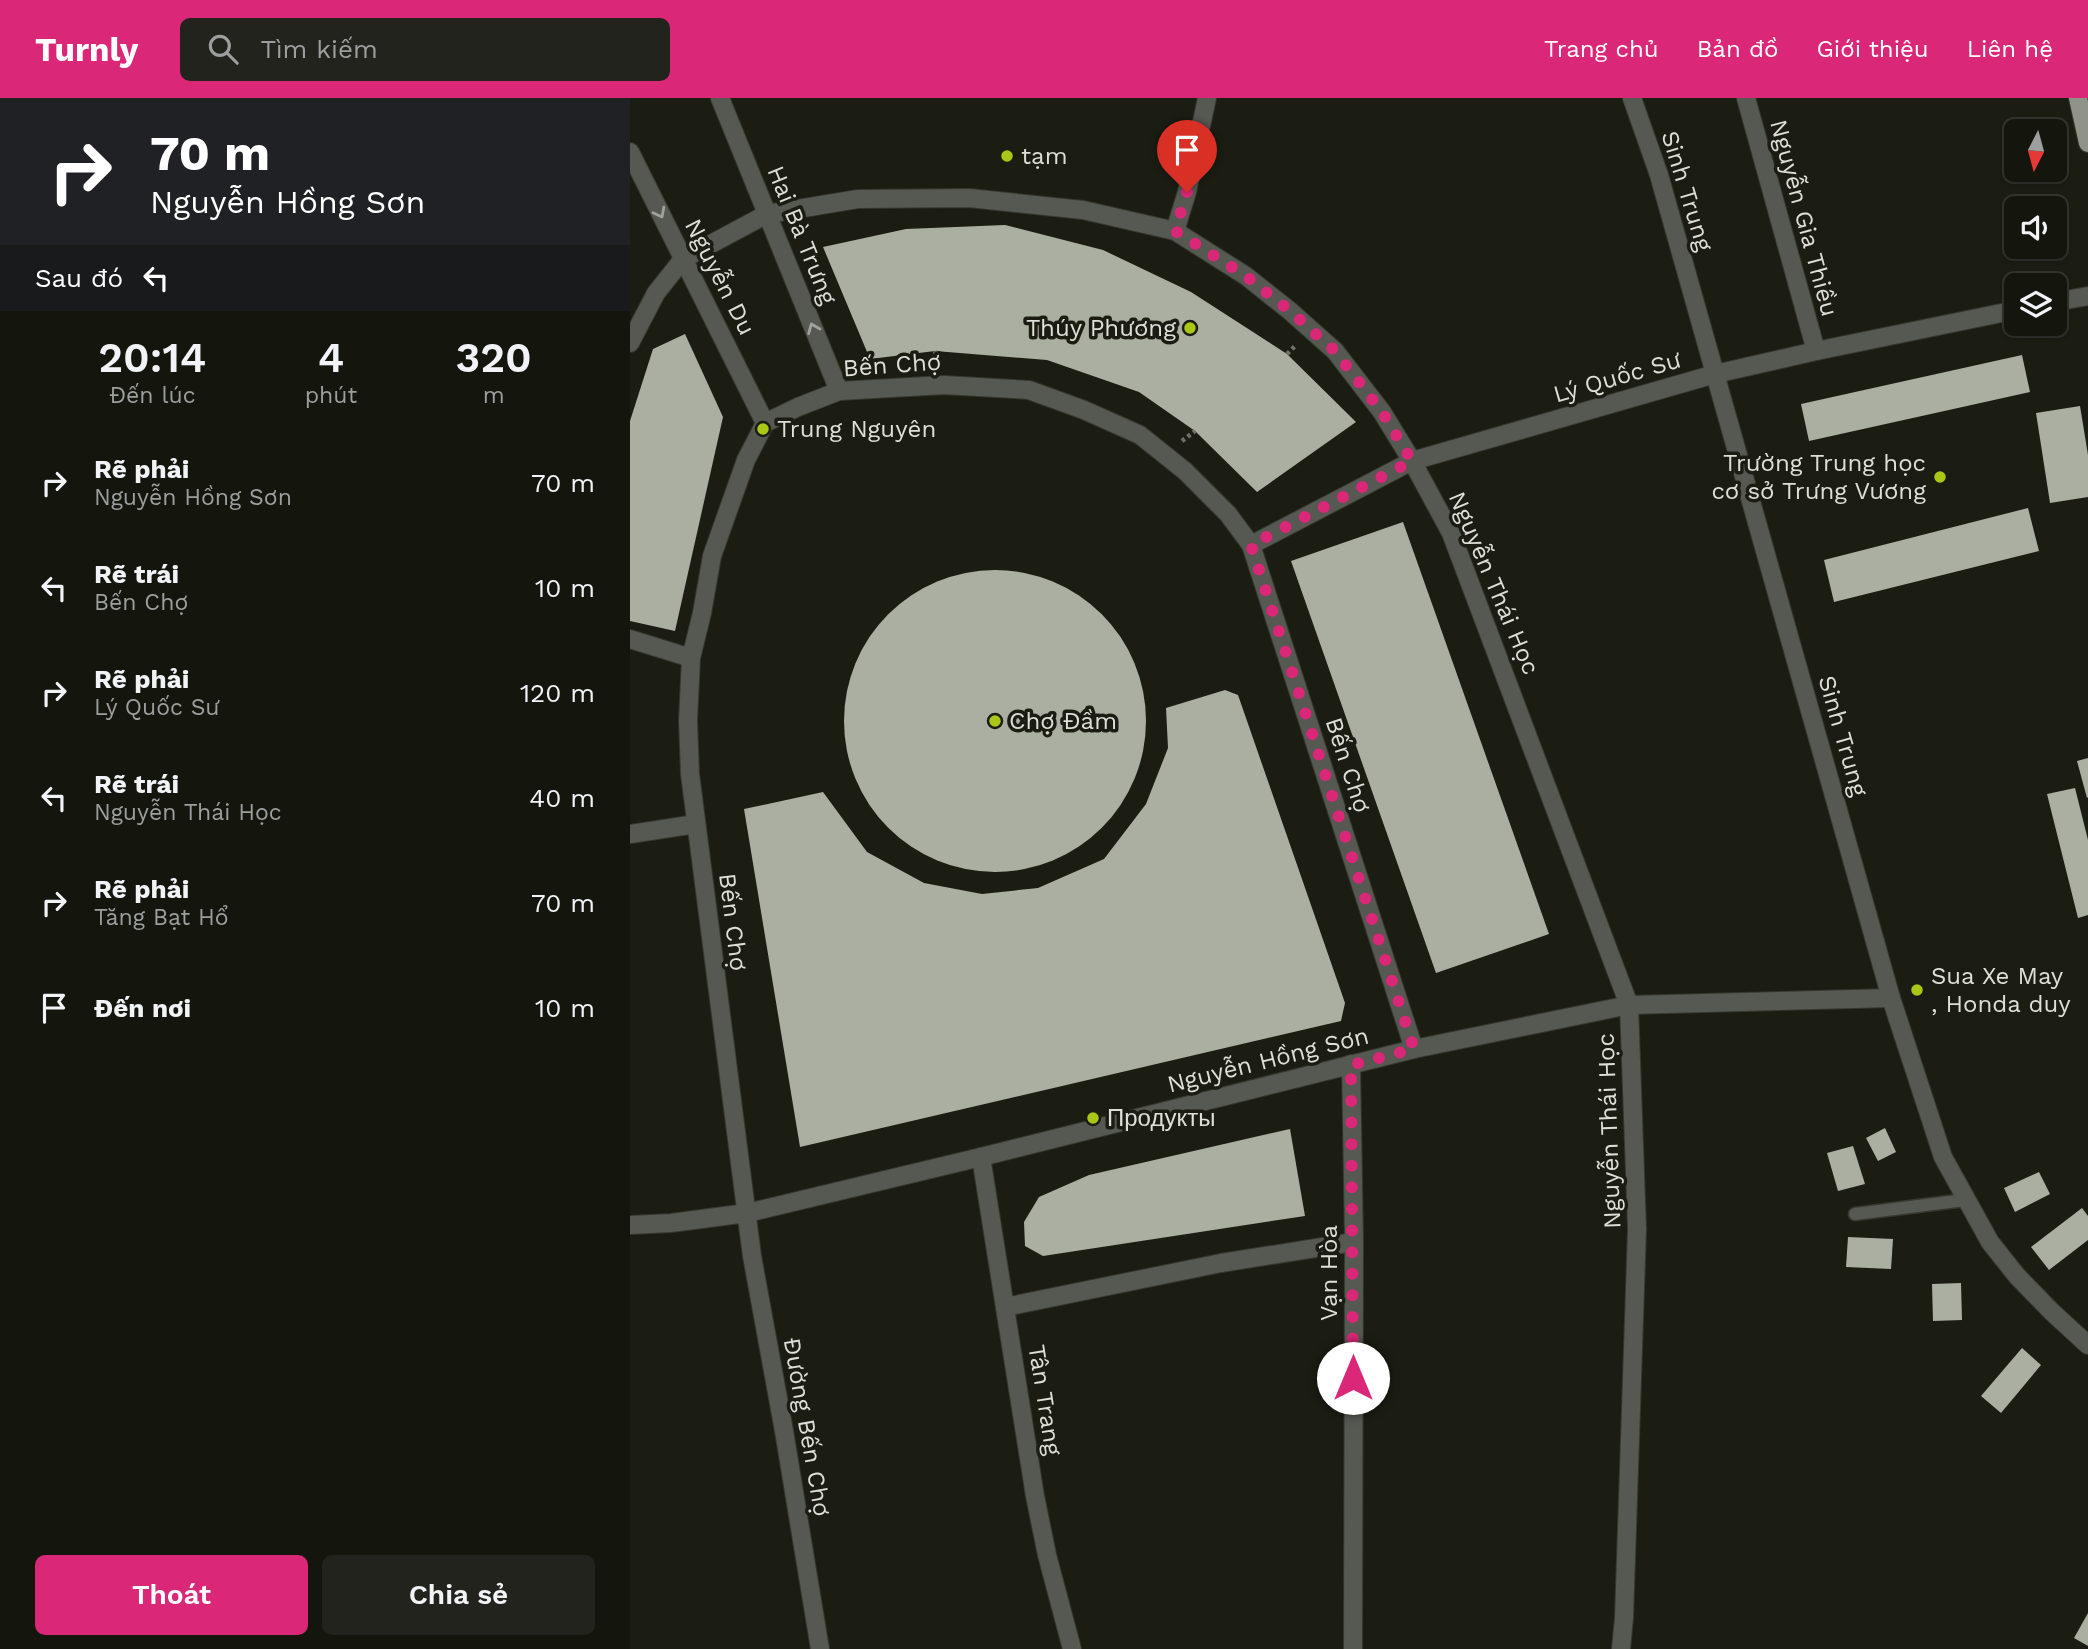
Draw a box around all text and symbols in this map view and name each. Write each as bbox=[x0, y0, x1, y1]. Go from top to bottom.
search box bbox=[180, 18, 670, 81]
text: Turnly bbox=[35, 30, 138, 69]
icon: search bbox=[204, 30, 242, 68]
text: Tìm kiếm bbox=[260, 34, 378, 64]
text: Trang chủ bbox=[1544, 35, 1659, 63]
text: Bản đồ bbox=[1697, 35, 1778, 63]
text: Giới thiệu bbox=[1816, 35, 1929, 63]
text: Liên hệ bbox=[1967, 35, 2053, 63]
street label: Nguyễn Gia Thiều bbox=[1764, 117, 1844, 319]
north arrow bbox=[2004, 119, 2067, 182]
map controls bbox=[2004, 119, 2067, 336]
pin bbox=[1157, 120, 1217, 192]
text: 70 m bbox=[150, 124, 270, 182]
icon: right bbox=[35, 126, 126, 217]
street label: Sinh Trung bbox=[1655, 128, 1719, 255]
icon: arrive bbox=[1168, 131, 1206, 169]
place label: tạm bbox=[1021, 142, 1068, 170]
marker: tạm bbox=[999, 148, 1015, 164]
street label: Hai Bà Trưng bbox=[761, 162, 843, 309]
text: Nguyễn Hồng Sơn bbox=[150, 183, 425, 221]
button: sound bbox=[2004, 196, 2067, 259]
one-way arrow bbox=[652, 206, 666, 218]
street label: Nguyễn Du bbox=[679, 214, 761, 340]
icon: left bbox=[137, 259, 175, 297]
text: Sau đó bbox=[35, 263, 123, 293]
button: layers bbox=[2004, 273, 2067, 336]
place label: Thúy Phương bbox=[1026, 314, 1176, 342]
marker: Thúy Phương bbox=[1182, 320, 1198, 336]
one-way arrow bbox=[808, 323, 822, 335]
text: 20:14 bbox=[98, 333, 206, 382]
text: 4 bbox=[318, 333, 344, 382]
text: 320 bbox=[455, 333, 532, 382]
street label: Lý Quốc Sư bbox=[1550, 345, 1684, 409]
street label: Bến Chợ bbox=[842, 348, 942, 382]
text: Đến lúc bbox=[109, 382, 196, 409]
text: phút bbox=[305, 382, 357, 409]
text: m bbox=[483, 382, 505, 409]
place label: Trung Nguyên bbox=[777, 415, 936, 443]
marker: Trung Nguyên bbox=[755, 421, 771, 437]
place label: Trường Trung học cơ sở Trưng Vương bbox=[1711, 449, 1926, 505]
text: Rẽ phải bbox=[94, 454, 189, 484]
icon: right bbox=[35, 464, 73, 502]
text: 70 m bbox=[531, 468, 595, 498]
marker: Trường Trung học cơ sở Trưng Vương bbox=[1932, 469, 1948, 485]
text: Nguyễn Hồng Sơn bbox=[94, 484, 292, 511]
street label: Nguyễn Thái Học bbox=[1443, 487, 1545, 679]
text: Rẽ trái bbox=[94, 559, 179, 589]
icon: left bbox=[35, 569, 73, 607]
text: 10 m bbox=[535, 573, 595, 603]
text: Bến Chợ bbox=[94, 589, 188, 616]
text: Rẽ phải bbox=[94, 664, 189, 694]
street label: Sinh Trung bbox=[1812, 673, 1874, 800]
icon: right bbox=[35, 674, 73, 712]
text: 120 m bbox=[520, 678, 595, 708]
text: Lý Quốc Sư bbox=[94, 694, 220, 721]
place label: Chợ Đầm bbox=[1009, 707, 1117, 735]
marker: Chợ Đầm bbox=[987, 713, 1003, 729]
street label: Bến Chợ bbox=[1319, 714, 1377, 816]
text: Rẽ trái bbox=[94, 769, 179, 799]
icon: left bbox=[35, 779, 73, 817]
text: 40 m bbox=[529, 783, 595, 813]
text: Nguyễn Thái Học bbox=[94, 799, 282, 826]
street label: Bến Chợ bbox=[713, 872, 753, 972]
text: Rẽ phải bbox=[94, 874, 189, 904]
icon: right bbox=[35, 884, 73, 922]
text: 70 m bbox=[531, 888, 595, 918]
text: Tăng Bạt Hổ bbox=[94, 904, 228, 931]
place label: Sua Xe May , Honda duy bbox=[1931, 962, 2071, 1018]
marker: Sua Xe May , Honda duy bbox=[1909, 982, 1925, 998]
icon: arrive bbox=[35, 989, 73, 1027]
text: Đến nơi bbox=[94, 993, 191, 1023]
text: 10 m bbox=[535, 993, 595, 1023]
street label: Nguyễn Hồng Sơn bbox=[1164, 1021, 1372, 1099]
street label: Nguyễn Thái Học bbox=[1592, 1033, 1626, 1229]
place label: Продукты bbox=[1107, 1104, 1215, 1132]
marker: Продукты bbox=[1085, 1110, 1101, 1126]
street label: Vạn Hòa bbox=[1315, 1225, 1343, 1321]
street label: Đường Bến Chợ bbox=[777, 1335, 837, 1519]
position arrow bbox=[1316, 1341, 1390, 1415]
street label: Tân Trang bbox=[1022, 1343, 1068, 1458]
button: Thoát bbox=[35, 1555, 308, 1635]
button: Chia sẻ bbox=[322, 1555, 595, 1635]

